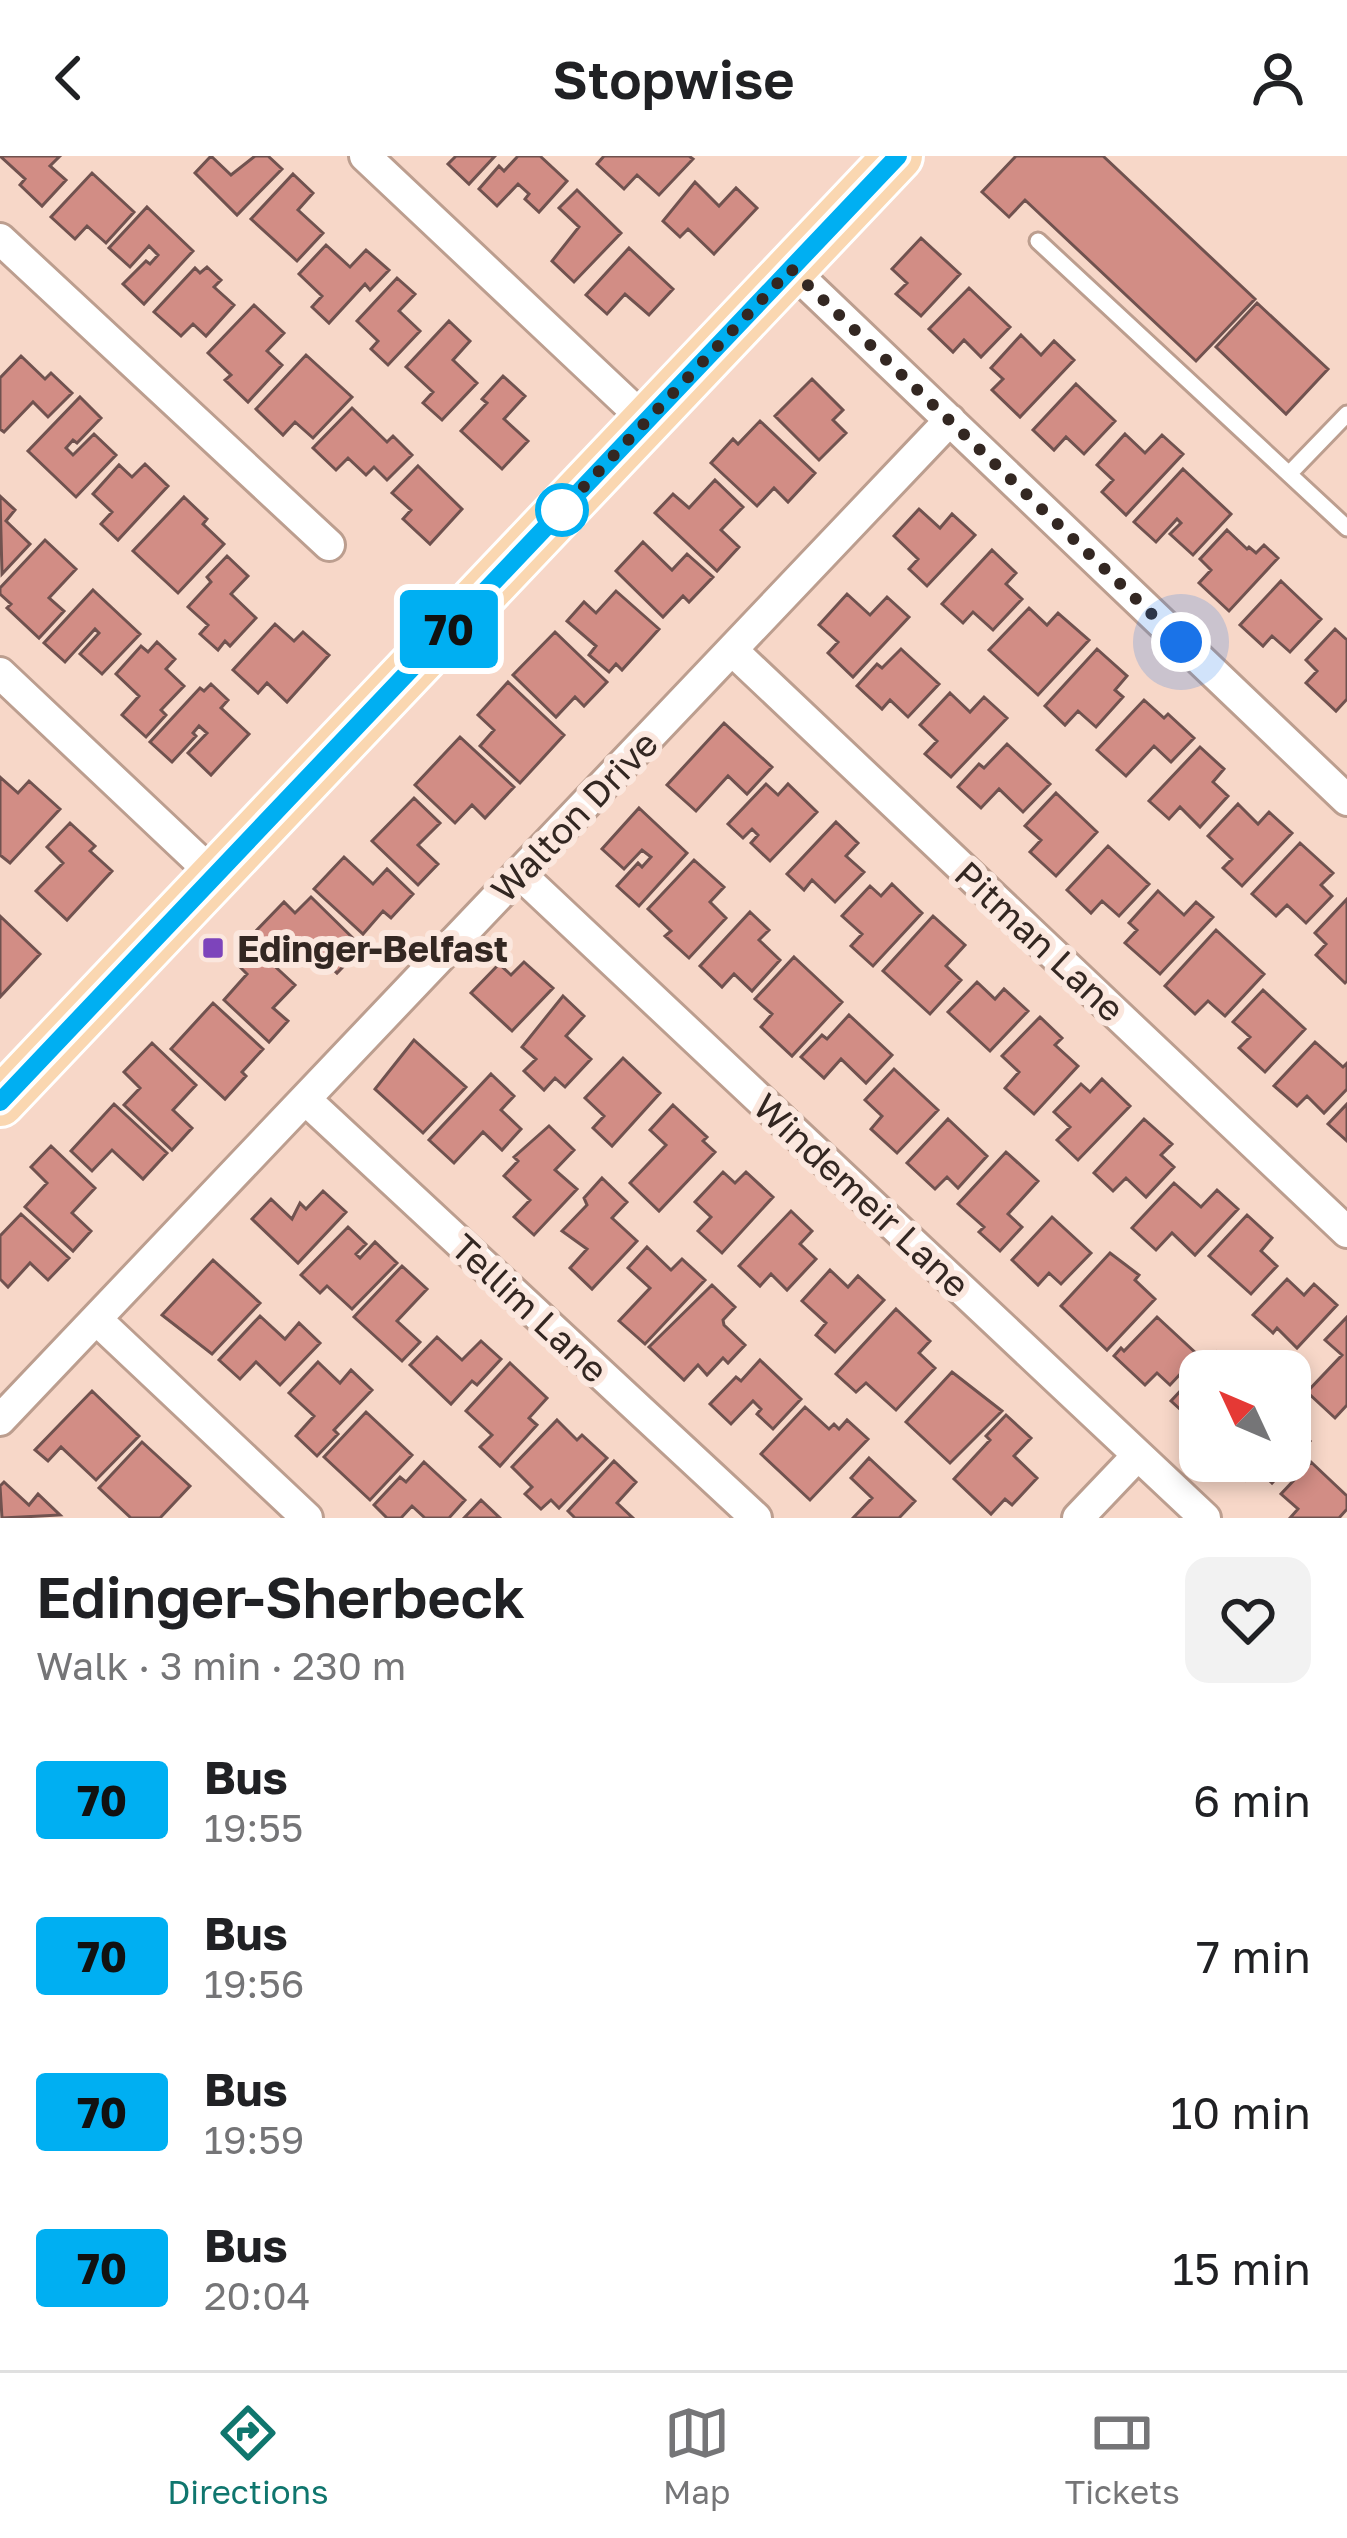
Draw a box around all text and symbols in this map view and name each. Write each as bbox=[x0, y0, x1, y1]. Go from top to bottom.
icon: back bbox=[36, 45, 102, 111]
icon: person bbox=[1245, 45, 1311, 111]
text: Stopwise bbox=[552, 46, 795, 111]
unlabelled marker bbox=[537, 485, 587, 535]
line badge: 70 bbox=[395, 590, 503, 668]
text: 70 bbox=[424, 604, 474, 654]
your location bbox=[1151, 612, 1211, 672]
street label: Walton Drive bbox=[482, 722, 666, 910]
street label: Pitman Lane bbox=[947, 852, 1133, 1030]
place label: Edinger-Belfast bbox=[237, 927, 508, 970]
marker: Edinger-Belfast bbox=[200, 935, 226, 961]
street label: Windemeir Lane bbox=[745, 1084, 979, 1306]
street label: Tellim Lane bbox=[443, 1225, 617, 1391]
north arrow bbox=[1179, 1350, 1311, 1482]
map controls bbox=[1179, 1350, 1311, 1482]
button: heart bbox=[1185, 1557, 1311, 1683]
text: Edinger-Sherbeck bbox=[36, 1562, 525, 1631]
text: Walk · 3 min · 230 m bbox=[36, 1642, 406, 1689]
text: Bus bbox=[204, 1750, 288, 1804]
text: 6 min bbox=[1193, 1773, 1311, 1827]
text: 70 bbox=[77, 1775, 127, 1825]
text: 19:55 bbox=[204, 1804, 303, 1851]
text: Bus bbox=[204, 1906, 288, 1960]
text: 7 min bbox=[1196, 1929, 1311, 1983]
text: 70 bbox=[77, 1931, 127, 1981]
text: 19:56 bbox=[204, 1960, 304, 2007]
text: Bus bbox=[204, 2062, 288, 2116]
text: 10 min bbox=[1170, 2085, 1311, 2139]
text: 70 bbox=[77, 2087, 127, 2137]
text: 19:59 bbox=[204, 2116, 304, 2163]
text: Bus bbox=[204, 2218, 288, 2272]
text: 15 min bbox=[1172, 2241, 1311, 2295]
text: 70 bbox=[77, 2243, 127, 2293]
text: 20:04 bbox=[204, 2272, 310, 2319]
tab: Directions bbox=[167, 2400, 328, 2511]
tab: Map bbox=[663, 2400, 730, 2511]
tab: Tickets bbox=[1065, 2400, 1180, 2511]

